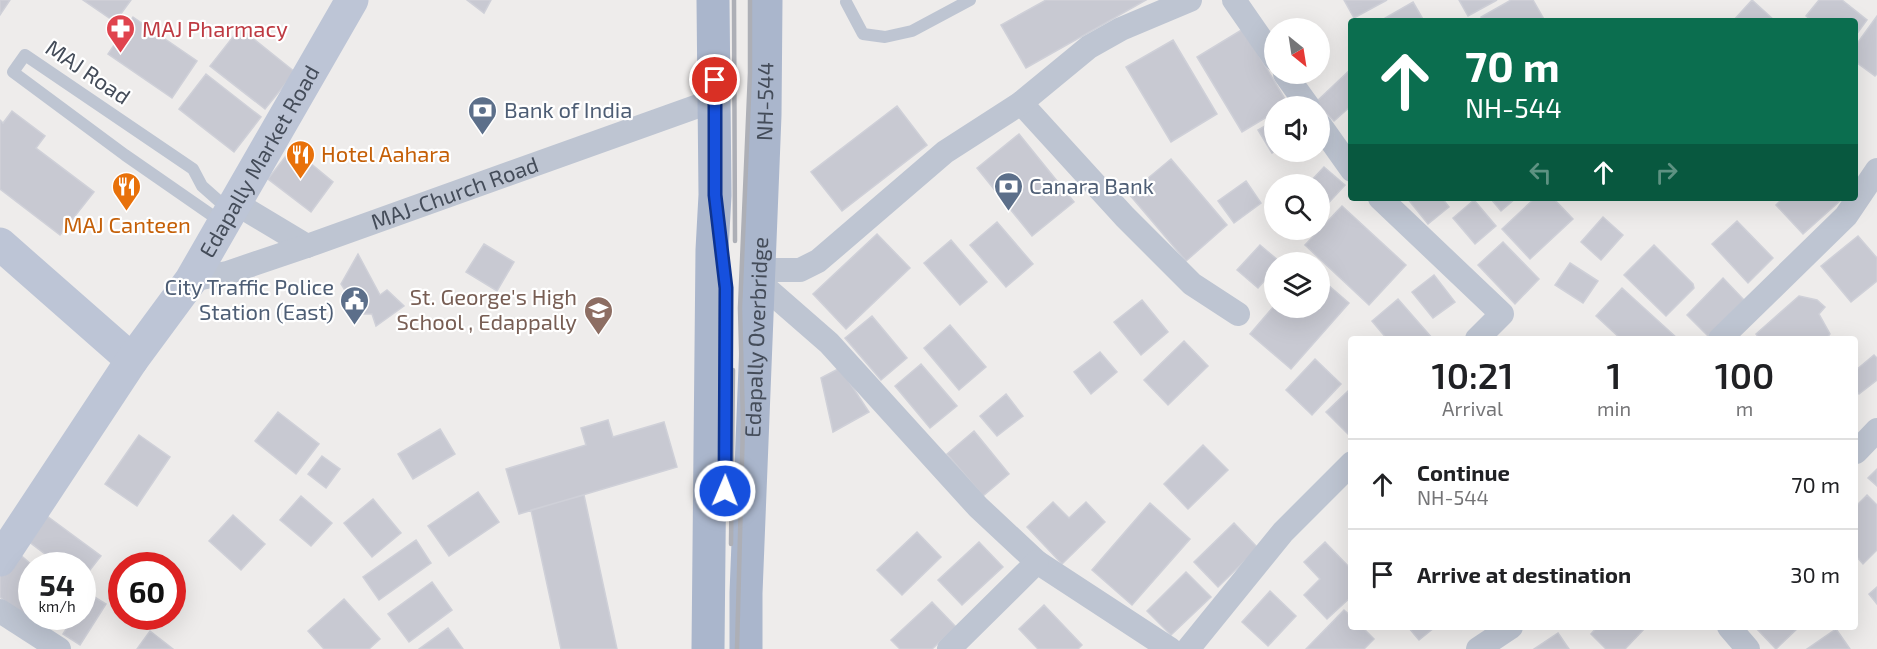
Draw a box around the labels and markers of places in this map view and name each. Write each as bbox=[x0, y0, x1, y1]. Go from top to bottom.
pharmacy icon: MAJ Pharmacy bbox=[105, 13, 137, 55]
place label: MAJ Pharmacy bbox=[142, 15, 288, 41]
pin bbox=[689, 54, 740, 105]
bank icon: Bank of India bbox=[467, 94, 499, 136]
place label: Bank of India bbox=[504, 96, 632, 122]
restaurant icon: Hotel Aahara bbox=[284, 138, 316, 180]
place label: Hotel Aahara bbox=[321, 140, 450, 166]
restaurant icon: MAJ Canteen bbox=[111, 170, 143, 212]
bank icon: Canara Bank bbox=[992, 170, 1024, 212]
place label: Canara Bank bbox=[1029, 172, 1154, 198]
place label: MAJ Canteen bbox=[63, 211, 191, 237]
place label: City Traffic Police Station (East) bbox=[165, 273, 334, 324]
place label: St. George's High School , Edappally bbox=[396, 283, 577, 334]
public building icon: City Traffic Police Station (East) bbox=[339, 284, 371, 326]
school or university icon: St. George's High School , Edappally bbox=[582, 294, 614, 336]

